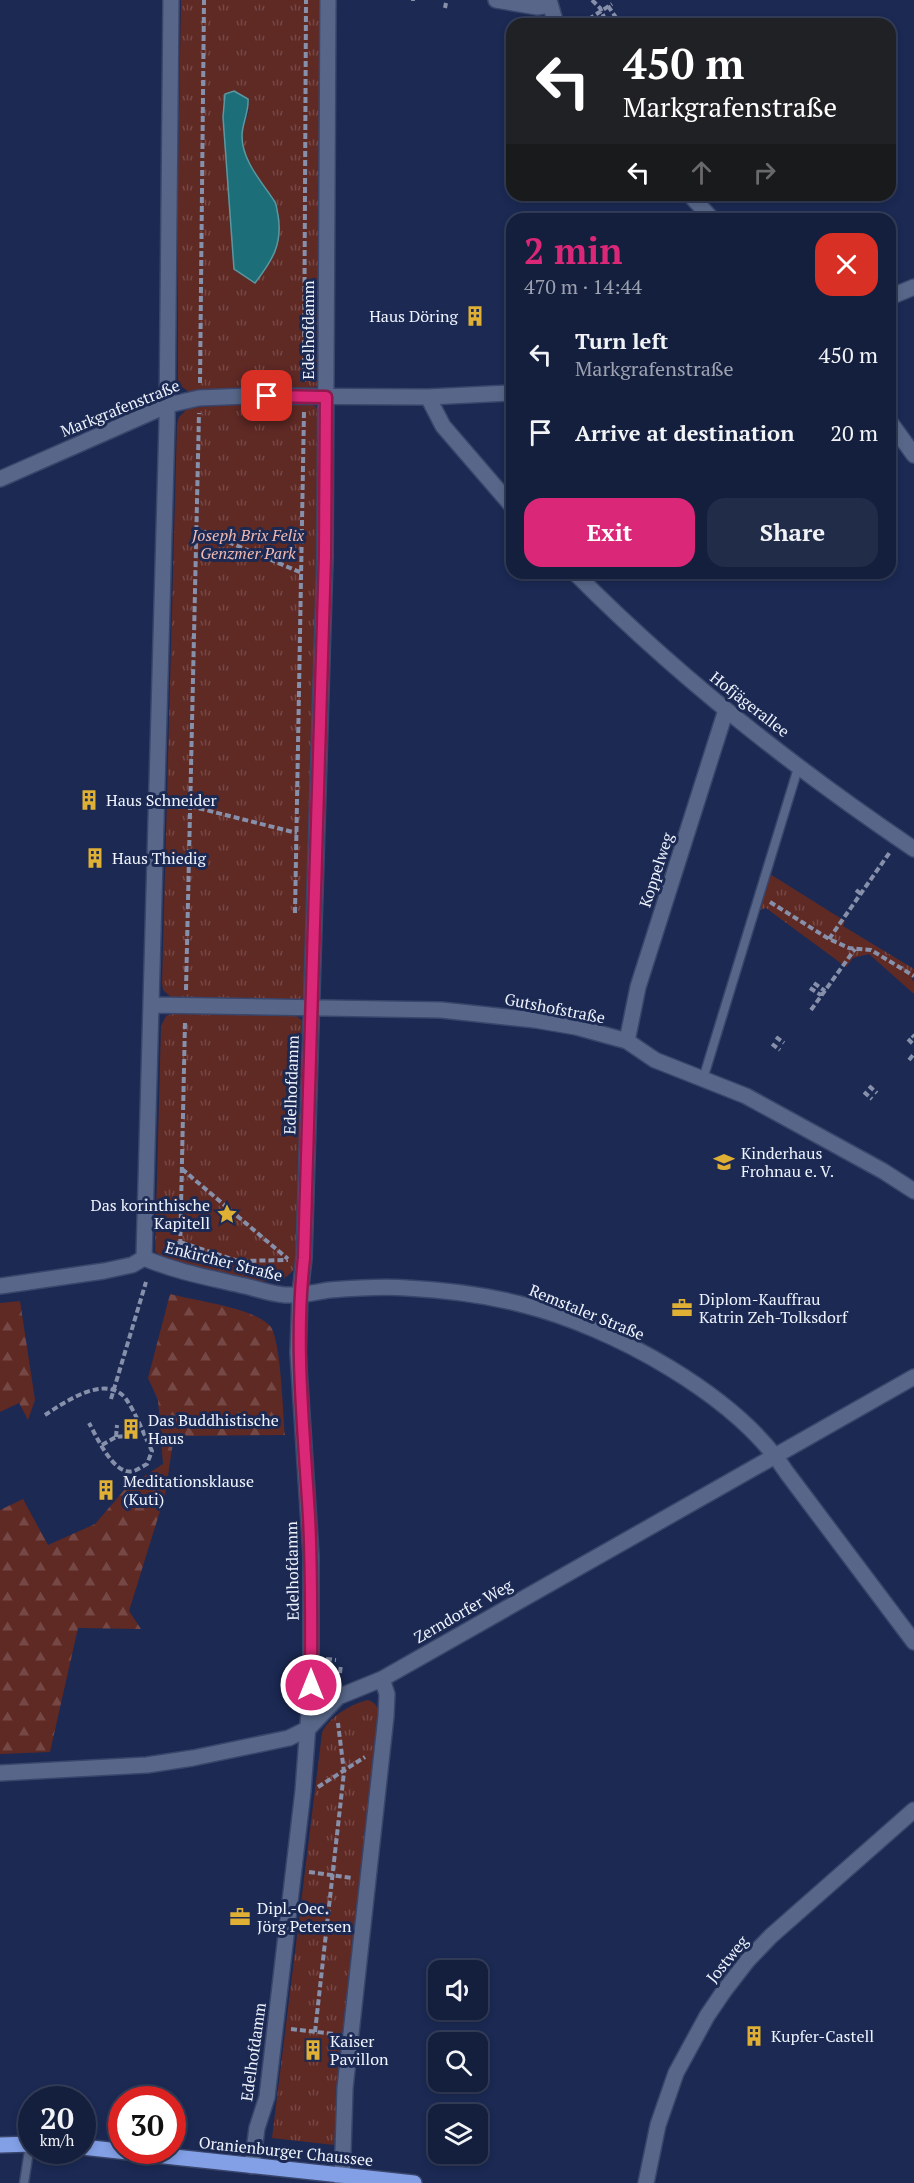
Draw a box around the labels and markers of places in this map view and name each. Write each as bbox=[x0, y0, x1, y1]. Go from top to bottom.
building icon: Haus Döring bbox=[463, 304, 487, 328]
place label: Haus Döring bbox=[369, 305, 459, 327]
pin bbox=[241, 370, 292, 421]
building icon: Haus Schneider bbox=[77, 788, 101, 812]
place label: Haus Schneider bbox=[106, 789, 217, 811]
building icon: Haus Thiedig bbox=[83, 846, 107, 870]
place label: Haus Thiedig bbox=[112, 847, 207, 869]
place label: Kinderhaus Frohnau e. V. bbox=[741, 1142, 834, 1182]
school or university icon: Kinderhaus Frohnau e. V. bbox=[712, 1150, 736, 1174]
place label: Das korinthische Kapitell bbox=[90, 1194, 210, 1234]
place icon: Das korinthische Kapitell bbox=[215, 1202, 239, 1226]
place label: Diplom-Kauffrau Katrin Zeh-Tolksdorf bbox=[699, 1288, 849, 1328]
office icon: Diplom-Kauffrau Katrin Zeh-Tolksdorf bbox=[670, 1296, 694, 1320]
place label: Das Buddhistische Haus bbox=[148, 1409, 279, 1449]
building icon: Das Buddhistische Haus bbox=[119, 1417, 143, 1441]
place label: Meditationsklause (Kuti) bbox=[123, 1470, 254, 1510]
building icon: Meditationsklause (Kuti) bbox=[94, 1478, 118, 1502]
place label: Dipl.-Oec. Jörg Petersen bbox=[257, 1897, 352, 1937]
office icon: Dipl.-Oec. Jörg Petersen bbox=[228, 1905, 252, 1929]
building icon: Kupfer-Castell bbox=[742, 2024, 766, 2048]
place label: Kupfer-Castell bbox=[771, 2025, 874, 2047]
place label: Kaiser Pavillon bbox=[330, 2030, 389, 2070]
building icon: Kaiser Pavillon bbox=[301, 2038, 325, 2062]

